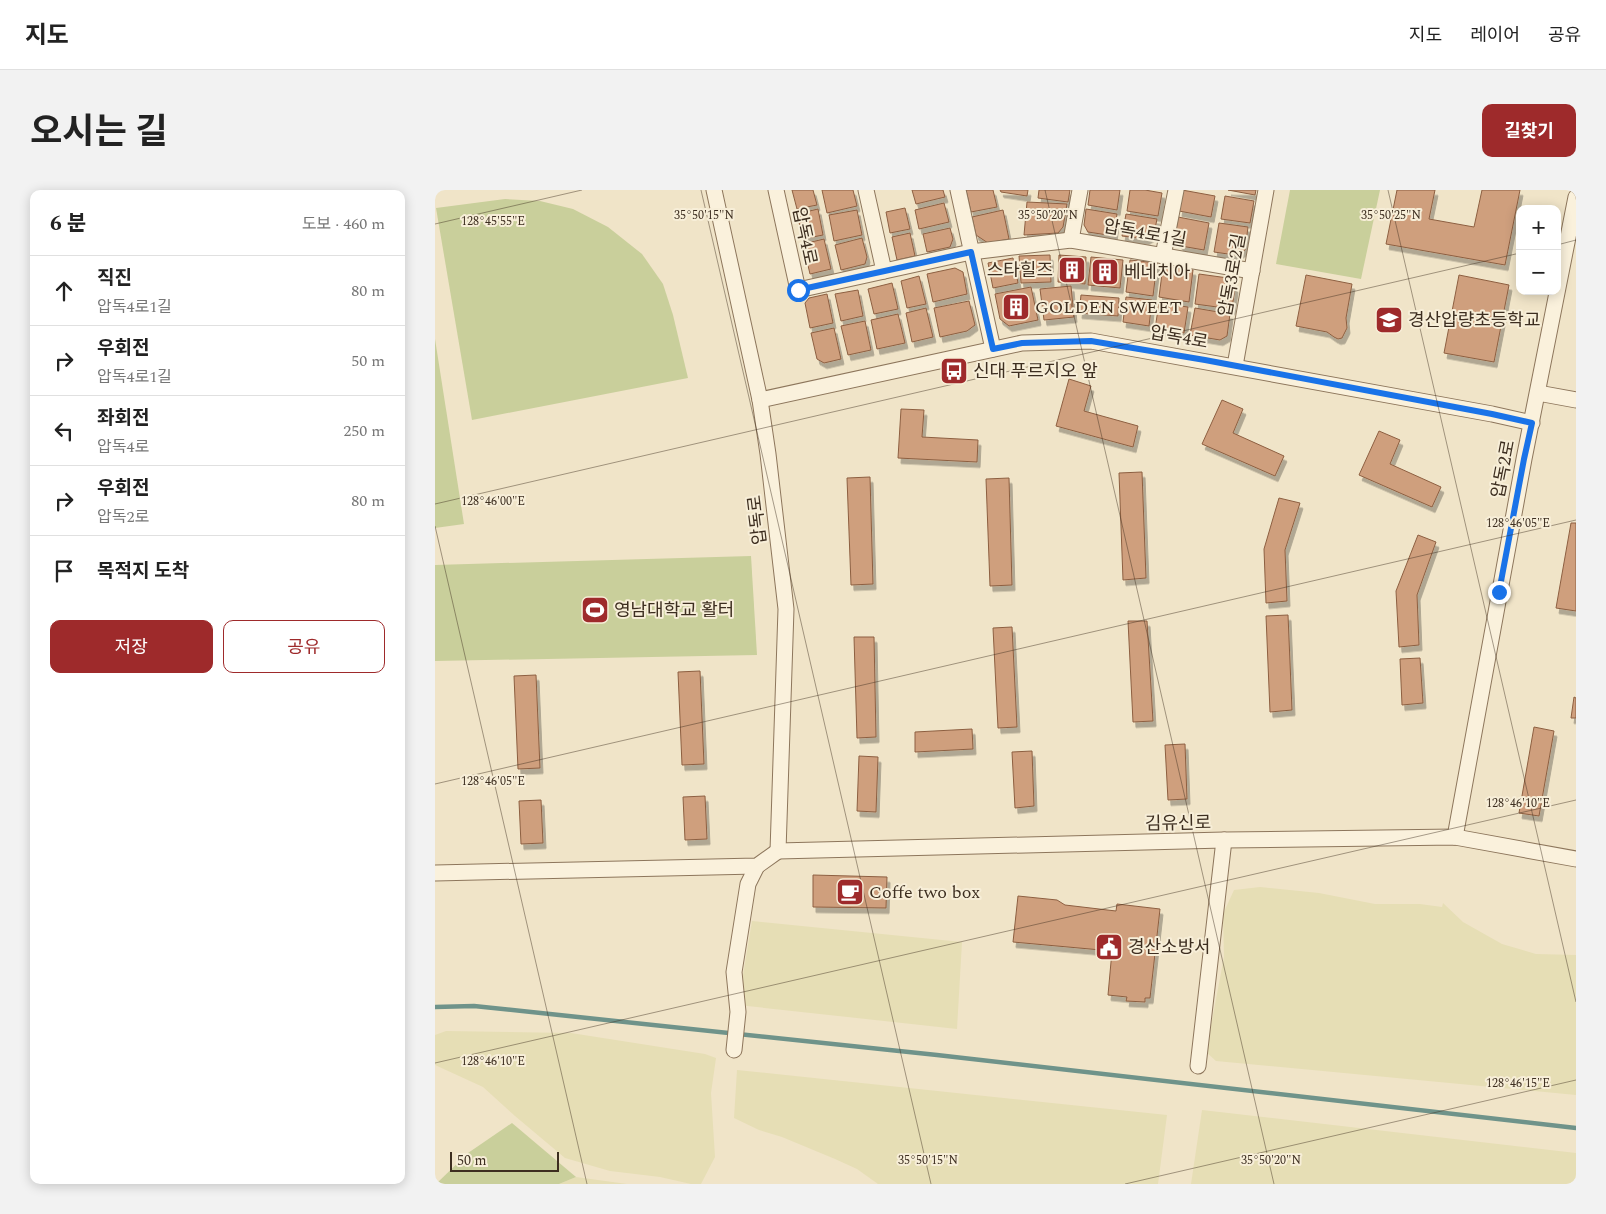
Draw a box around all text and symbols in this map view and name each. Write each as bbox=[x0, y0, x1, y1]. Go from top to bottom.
text: 지도 bbox=[25, 18, 69, 54]
text: 지도 bbox=[1409, 22, 1442, 49]
text: 레이어 bbox=[1470, 22, 1520, 49]
text: 공유 bbox=[1548, 22, 1581, 49]
button: 길찾기 bbox=[1482, 104, 1576, 157]
text: 오시는 길 bbox=[30, 106, 168, 159]
street label: 압독4로 bbox=[785, 205, 824, 268]
map controls bbox=[1516, 205, 1561, 295]
button: + bbox=[1516, 205, 1561, 250]
text: 35°50'15"N bbox=[674, 206, 734, 225]
text: 35°50'20"N bbox=[1018, 206, 1078, 225]
text: 35°50'25"N bbox=[1361, 206, 1421, 225]
text: 6 분 bbox=[50, 208, 86, 240]
text: 도보 · 460 m bbox=[302, 212, 385, 236]
text: 128°45'55"E bbox=[461, 212, 525, 231]
street label: 압독4로1길 bbox=[1101, 213, 1189, 254]
street label: 압독3로2길 bbox=[1212, 231, 1253, 319]
button: − bbox=[1516, 250, 1561, 295]
building icon: 스타힐즈 bbox=[1057, 255, 1087, 285]
place label: 스타힐즈 bbox=[987, 257, 1053, 284]
building icon: 베네치아 bbox=[1090, 257, 1120, 287]
place label: 베네치아 bbox=[1124, 259, 1191, 286]
text: 직진 bbox=[97, 264, 132, 293]
icon: ahead bbox=[50, 277, 78, 305]
text: 80 m bbox=[351, 279, 385, 303]
route start bbox=[787, 279, 810, 302]
building icon: GOLDEN SWEET bbox=[1001, 292, 1031, 322]
place label: GOLDEN SWEET bbox=[1035, 294, 1182, 321]
text: 압독4로1길 bbox=[97, 295, 172, 319]
school or university icon: 경산압량초등학교 bbox=[1374, 305, 1404, 335]
place label: 경산압량초등학교 bbox=[1408, 307, 1540, 334]
street label: 압독4로 bbox=[1148, 319, 1210, 356]
text: 우회전 bbox=[97, 334, 149, 363]
icon: right bbox=[50, 347, 78, 375]
text: 50 m bbox=[351, 349, 385, 373]
bus stop icon: 신대 푸르지오 앞 bbox=[939, 356, 969, 386]
place label: 신대 푸르지오 앞 bbox=[973, 358, 1098, 385]
text: 압독4로1길 bbox=[97, 365, 172, 389]
text: 좌회전 bbox=[97, 404, 149, 433]
icon: left bbox=[50, 417, 78, 445]
text: 250 m bbox=[343, 419, 385, 443]
text: 압독4로 bbox=[97, 435, 149, 459]
street label: 압독2로 bbox=[1485, 438, 1522, 500]
text: 우회전 bbox=[97, 474, 149, 503]
icon: right bbox=[50, 487, 78, 515]
text: 80 m bbox=[351, 489, 385, 513]
text: 128°46'00"E bbox=[461, 492, 525, 511]
street label: 압독로 bbox=[741, 494, 774, 546]
text: 압독2로 bbox=[97, 505, 149, 529]
text: 128°46'05"E bbox=[1486, 514, 1550, 533]
icon: arrive bbox=[50, 557, 78, 585]
text: 목적지 도착 bbox=[97, 557, 189, 586]
route end bbox=[1488, 581, 1511, 604]
sports icon: 영남대학교 활터 bbox=[580, 595, 610, 625]
place label: 영남대학교 활터 bbox=[614, 597, 734, 624]
button: 저장 bbox=[50, 620, 213, 673]
button: 공유 bbox=[223, 620, 385, 673]
text: 128°46'05"E bbox=[461, 772, 525, 791]
text: 128°46'10"E bbox=[1486, 794, 1550, 813]
street label: 김유신로 bbox=[1145, 809, 1211, 838]
cafe icon: Coffe two box bbox=[835, 877, 865, 907]
place label: Coffe two box bbox=[869, 879, 980, 906]
public building icon: 경산소방서 bbox=[1094, 932, 1124, 962]
place label: 경산소방서 bbox=[1128, 934, 1211, 961]
text: 128°46'10"E bbox=[461, 1052, 525, 1071]
text: 128°46'15"E bbox=[1486, 1074, 1550, 1093]
scale bar bbox=[450, 1149, 559, 1172]
text: 50 m bbox=[457, 1150, 487, 1171]
text: 35°50'15"N bbox=[898, 1151, 958, 1170]
text: 35°50'20"N bbox=[1241, 1151, 1301, 1170]

